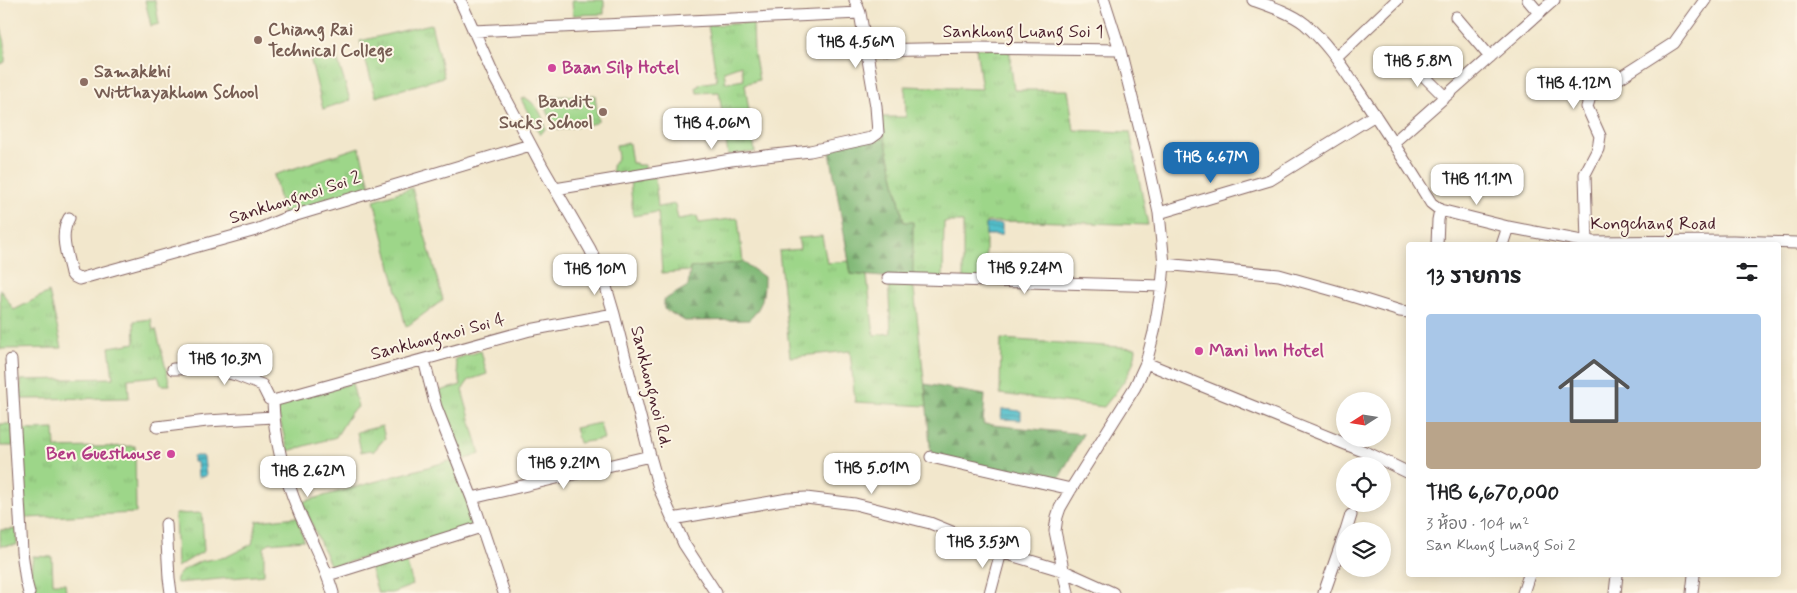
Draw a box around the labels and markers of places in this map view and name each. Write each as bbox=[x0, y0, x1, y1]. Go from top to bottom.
place label: Chiang Rai Technical College bbox=[268, 18, 393, 63]
pin: THB 4.56M bbox=[799, 27, 913, 69]
marker: Chiang Rai Technical College bbox=[252, 34, 264, 46]
pin: THB 5.8M bbox=[1366, 46, 1470, 88]
place label: Baan Silp Hotel bbox=[562, 56, 680, 80]
place label: Samakkhi Witthayakhom School bbox=[93, 60, 259, 105]
marker: Baan Silp Hotel bbox=[546, 62, 558, 74]
pin: THB 4.12M bbox=[1517, 68, 1631, 110]
marker: Samakkhi Witthayakhom School bbox=[78, 76, 90, 88]
place label: Bandit Sucks School bbox=[499, 90, 593, 135]
marker: Bandit Sucks School bbox=[597, 106, 609, 118]
pin: THB 4.06M bbox=[655, 108, 769, 150]
pin: THB 6.67M bbox=[1154, 142, 1268, 184]
pin: THB 11.1M bbox=[1420, 164, 1534, 206]
pin: THB 9.24M bbox=[968, 252, 1082, 295]
pin: THB 10M bbox=[549, 254, 641, 296]
place label: Mani Inn Hotel bbox=[1209, 339, 1325, 363]
pin: THB 10.3M bbox=[168, 344, 282, 386]
marker: Mani Inn Hotel bbox=[1193, 345, 1205, 357]
place label: Ben Guesthouse bbox=[46, 442, 161, 466]
marker: Ben Guesthouse bbox=[165, 448, 177, 460]
pin: THB 9.21M bbox=[507, 448, 621, 490]
pin: THB 5.01M bbox=[815, 452, 929, 495]
pin: THB 2.62M bbox=[251, 456, 365, 498]
pin: THB 3.53M bbox=[926, 526, 1040, 569]

